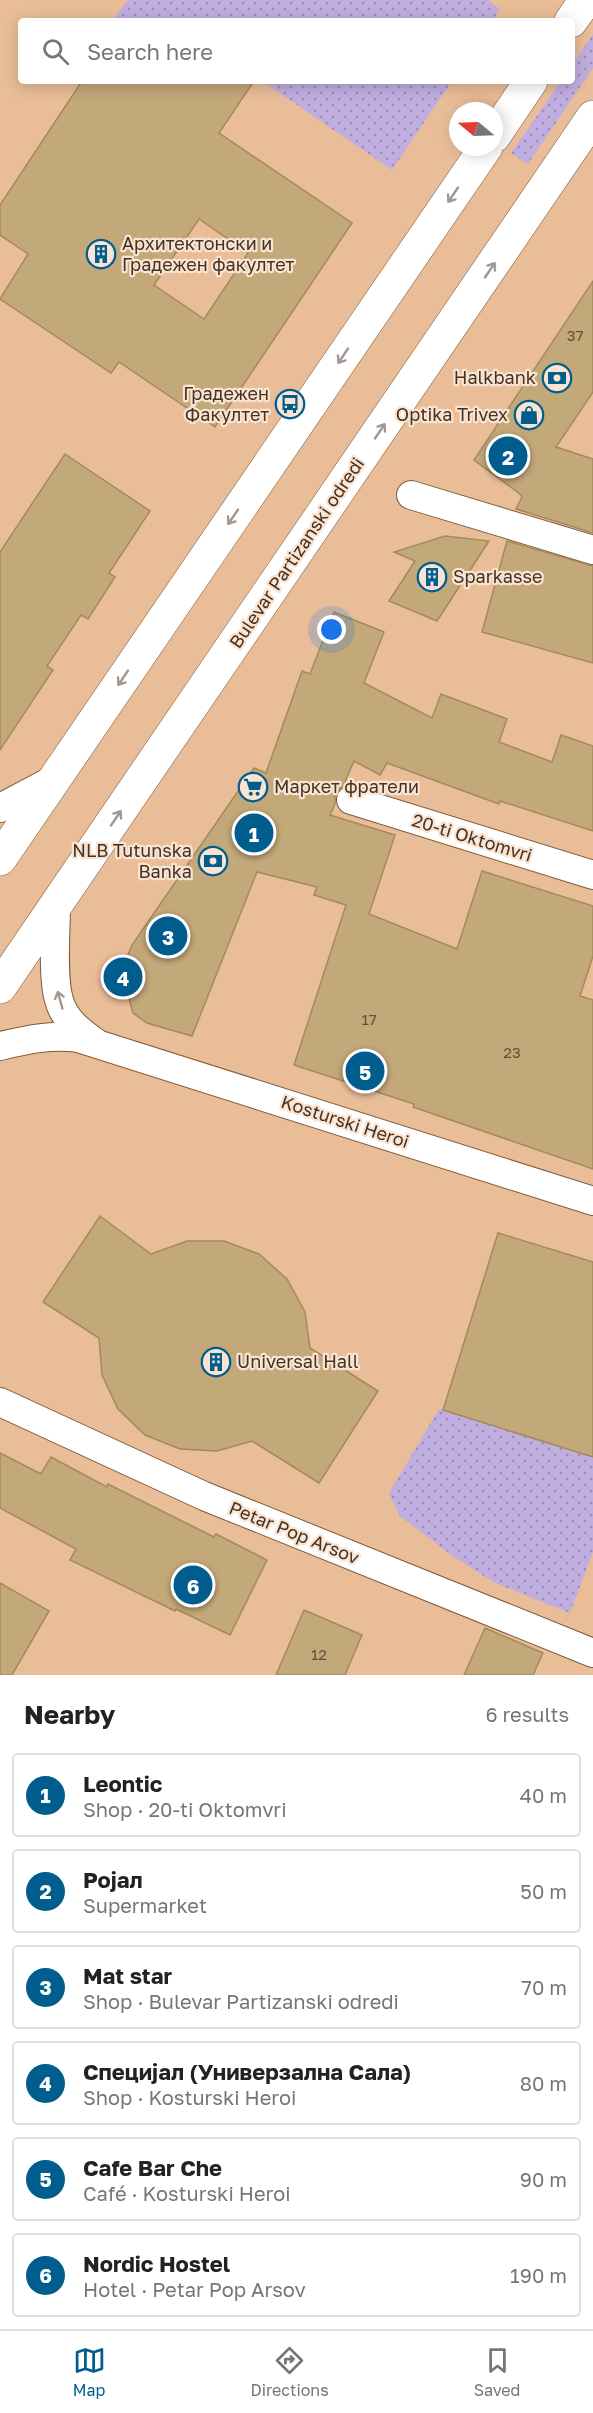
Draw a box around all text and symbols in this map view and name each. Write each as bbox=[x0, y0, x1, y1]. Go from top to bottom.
search box bbox=[18, 18, 575, 84]
icon: search bbox=[39, 35, 72, 68]
text: Search here bbox=[87, 38, 213, 65]
north arrow bbox=[449, 102, 503, 156]
one-way arrow bbox=[447, 187, 460, 204]
place label: Архитектонски и Градежен факултет bbox=[122, 232, 294, 275]
building icon: Архитектонски и Градежен факултет bbox=[85, 238, 117, 270]
one-way arrow bbox=[484, 262, 496, 279]
house number: 37 bbox=[567, 326, 583, 344]
one-way arrow bbox=[337, 348, 349, 364]
bank icon: Halkbank bbox=[541, 362, 573, 394]
place label: Halkbank bbox=[454, 366, 536, 388]
place label: Градежен Факултет bbox=[183, 382, 269, 425]
bus stop icon: Градежен Факултет bbox=[274, 388, 306, 420]
shop icon: Optika Trivex bbox=[513, 399, 545, 431]
place label: Optika Trivex bbox=[396, 403, 508, 425]
one-way arrow bbox=[374, 423, 386, 440]
pin: 2 bbox=[488, 434, 528, 478]
street label: Bulevar Partizanski odredi bbox=[224, 453, 368, 652]
one-way arrow bbox=[227, 508, 239, 525]
building icon: Sparkasse bbox=[416, 561, 448, 593]
place label: Sparkasse bbox=[453, 565, 542, 587]
your location bbox=[317, 615, 346, 644]
one-way arrow bbox=[117, 670, 129, 686]
supermarket icon: Маркет фратели bbox=[237, 771, 269, 803]
place label: Маркет фратели bbox=[274, 775, 419, 797]
street label: 20-ti Oktomvri bbox=[410, 808, 535, 866]
one-way arrow bbox=[110, 810, 122, 827]
pin: 1 bbox=[234, 810, 274, 856]
place label: NLB Tutunska Banka bbox=[72, 839, 192, 882]
bank icon: NLB Tutunska Banka bbox=[197, 845, 229, 877]
pin: 3 bbox=[148, 914, 188, 958]
pin: 4 bbox=[104, 954, 142, 1000]
one-way arrow bbox=[54, 991, 65, 1010]
house number: 17 bbox=[361, 1010, 377, 1028]
house number: 23 bbox=[503, 1043, 521, 1061]
pin: 5 bbox=[346, 1048, 385, 1094]
street label: Kosturski Heroi bbox=[279, 1090, 412, 1152]
building icon: Universal Hall bbox=[200, 1346, 232, 1378]
place label: Universal Hall bbox=[237, 1350, 359, 1372]
street label: Petar Pop Arsov bbox=[226, 1496, 362, 1568]
pin: 6 bbox=[174, 1562, 212, 1608]
house number: 12 bbox=[311, 1645, 327, 1663]
text: Nearby bbox=[24, 1699, 115, 1730]
text: 6 results bbox=[485, 1702, 569, 1726]
text: Leontic bbox=[83, 1770, 163, 1797]
text: 1 bbox=[40, 1783, 51, 1807]
text: 40 m bbox=[520, 1783, 567, 1807]
text: Shop · 20-ti Oktomvri bbox=[83, 1797, 287, 1821]
text: Ројал bbox=[83, 1866, 143, 1893]
text: 2 bbox=[39, 1879, 52, 1903]
text: 50 m bbox=[520, 1879, 567, 1903]
text: Supermarket bbox=[83, 1893, 207, 1917]
text: Mat star bbox=[83, 1962, 172, 1989]
text: 3 bbox=[39, 1975, 52, 1999]
text: 70 m bbox=[521, 1975, 567, 1999]
text: Shop · Bulevar Partizanski odredi bbox=[83, 1989, 399, 2013]
text: Специјал (Универзална Сала) bbox=[83, 2058, 411, 2085]
text: 4 bbox=[39, 2071, 52, 2095]
text: 80 m bbox=[520, 2071, 567, 2095]
text: Shop · Kosturski Heroi bbox=[83, 2085, 296, 2109]
text: Cafe Bar Che bbox=[83, 2154, 222, 2181]
text: 5 bbox=[39, 2167, 52, 2191]
text: 90 m bbox=[520, 2167, 567, 2191]
text: Café · Kosturski Heroi bbox=[83, 2181, 291, 2205]
text: Nordic Hostel bbox=[83, 2250, 230, 2277]
text: 6 bbox=[39, 2263, 52, 2287]
text: 190 m bbox=[510, 2263, 567, 2287]
text: Hotel · Petar Pop Arsov bbox=[83, 2277, 306, 2301]
tab: Map bbox=[73, 2344, 106, 2400]
tab: Directions bbox=[251, 2344, 329, 2400]
tab: Saved bbox=[474, 2344, 520, 2400]

